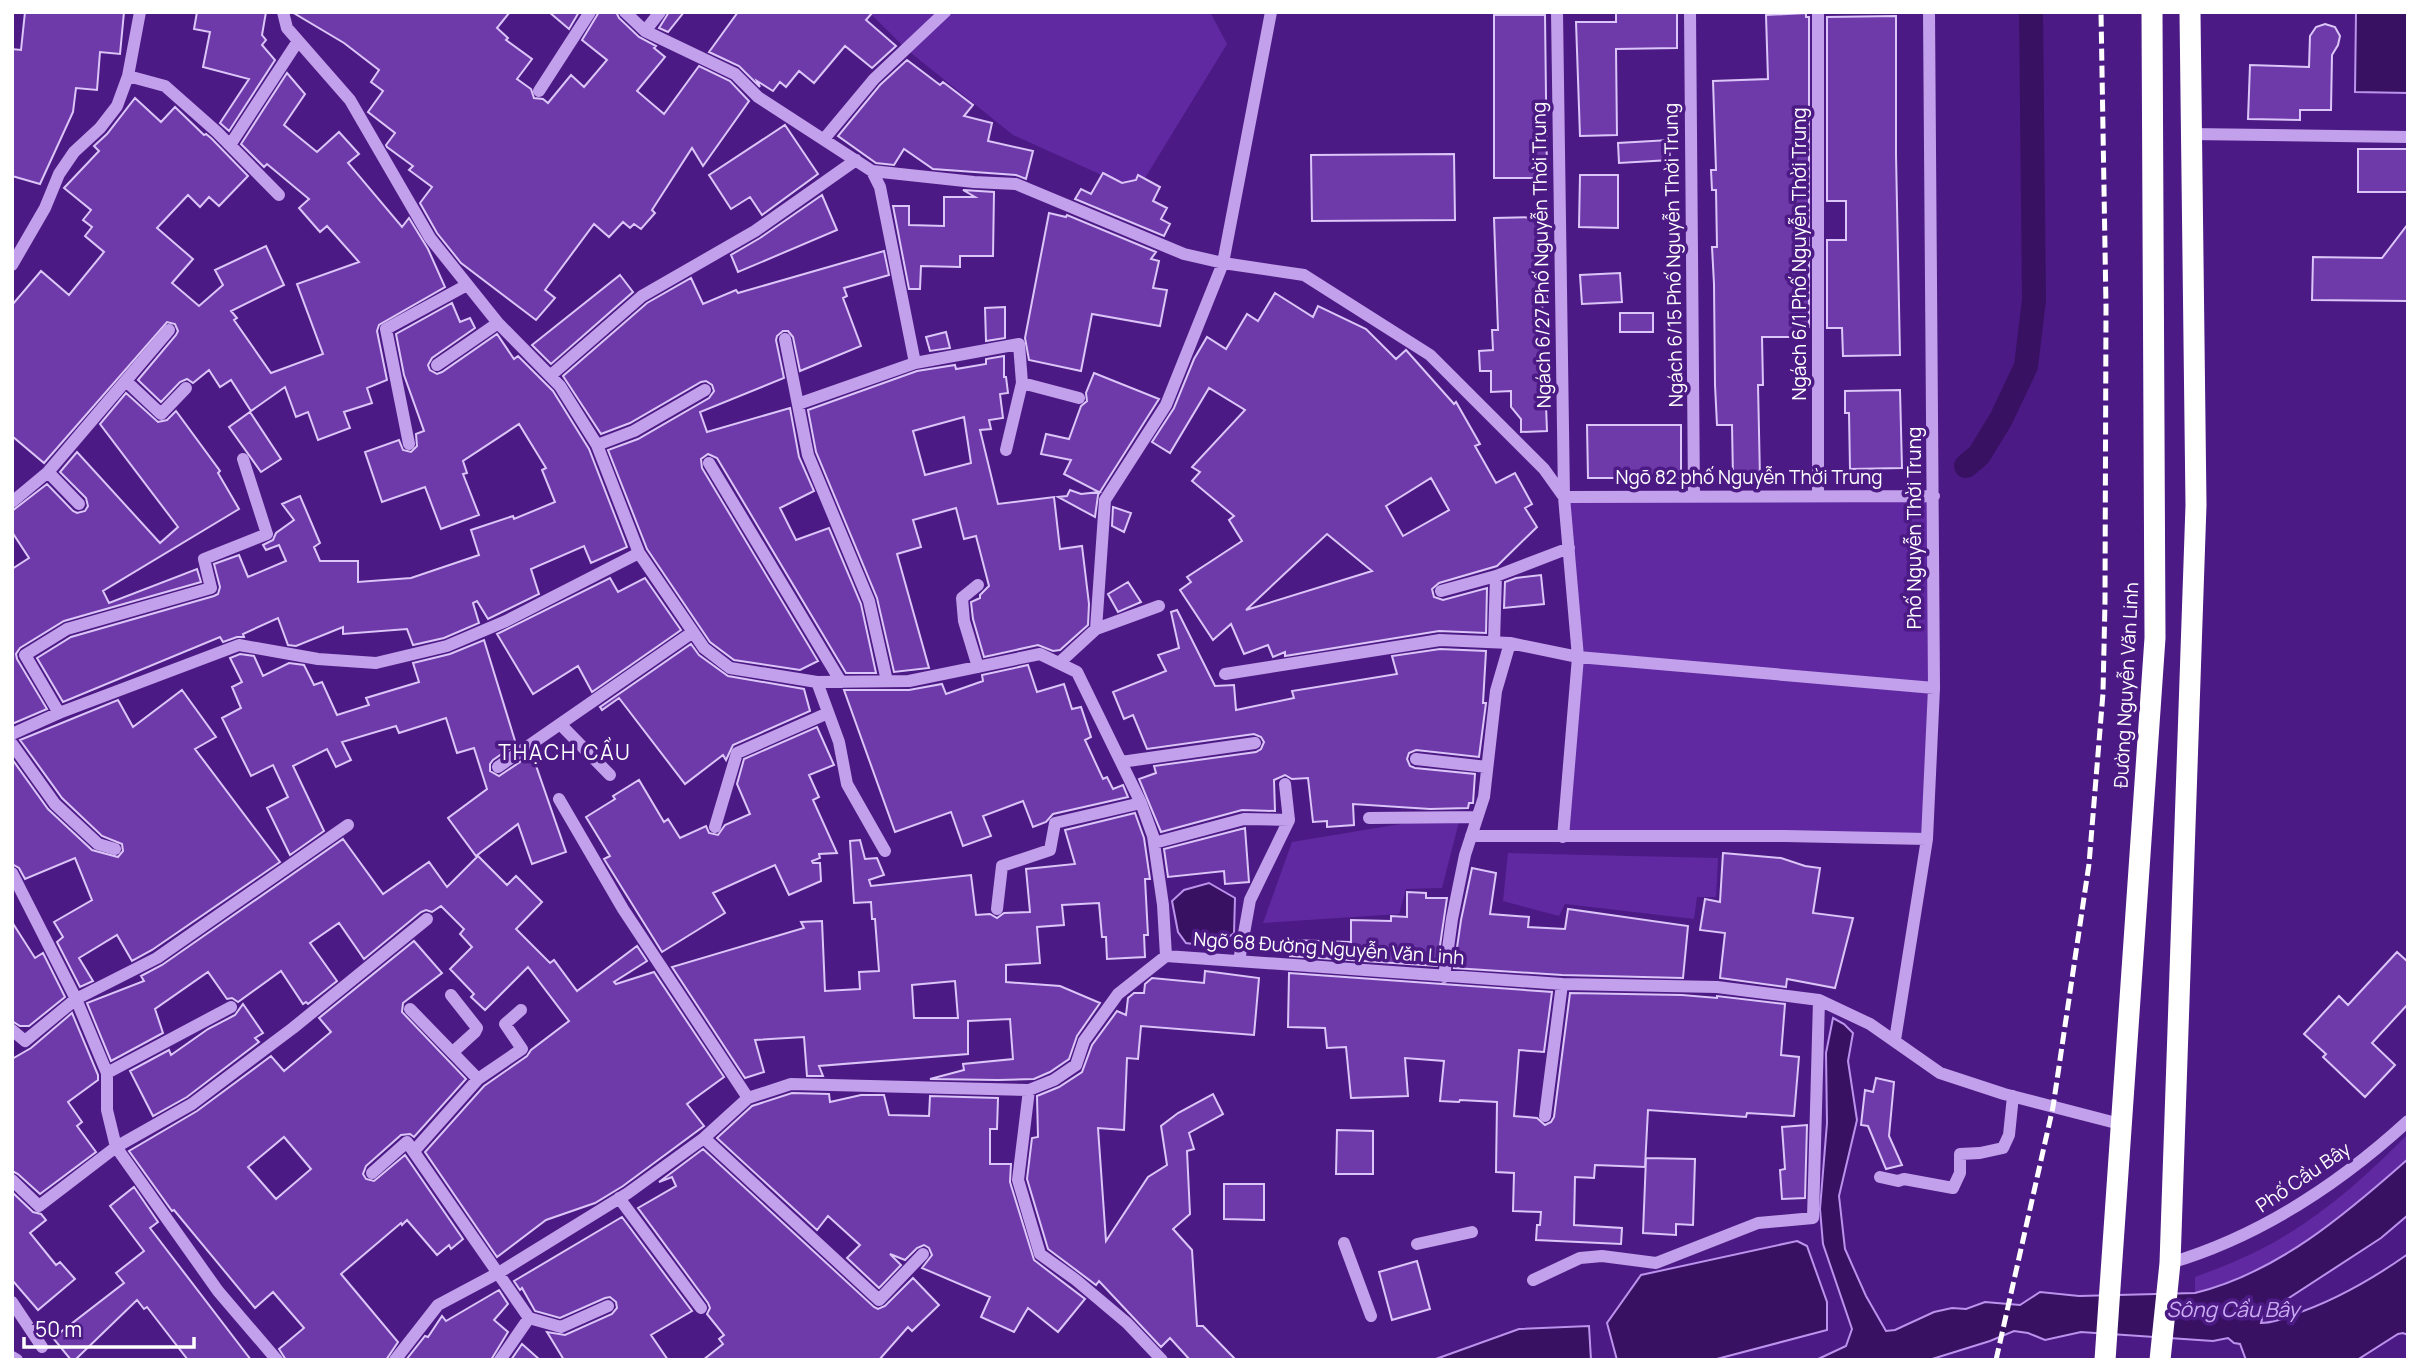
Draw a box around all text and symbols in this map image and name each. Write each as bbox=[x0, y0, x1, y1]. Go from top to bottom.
street label: Ngách 6/27 Phố Nguyễn Thời Trung bbox=[1525, 102, 1557, 408]
street label: Ngách 6/15 Phố Nguyễn Thời Trung bbox=[1657, 103, 1689, 407]
street label: Ngách 6/1 Phố Nguyễn Thời Trung bbox=[1786, 107, 1812, 401]
street label: Phố Nguyễn Thời Trung bbox=[1901, 427, 1927, 629]
street label: Ngõ 82 phố Nguyễn Thời Trung bbox=[1615, 464, 1883, 490]
street label: Đường Nguyễn Văn Linh bbox=[2108, 582, 2144, 788]
district label: THẠCH CẦU bbox=[498, 737, 632, 766]
street label: Ngõ 68 Đường Nguyễn Văn Linh bbox=[1193, 926, 1465, 970]
street label: Phố Cầu Bây bbox=[2251, 1136, 2355, 1218]
water label: Sông Cầu Bây bbox=[2167, 1295, 2302, 1323]
scale bar bbox=[24, 1306, 194, 1350]
text: 50 m bbox=[35, 1315, 82, 1343]

